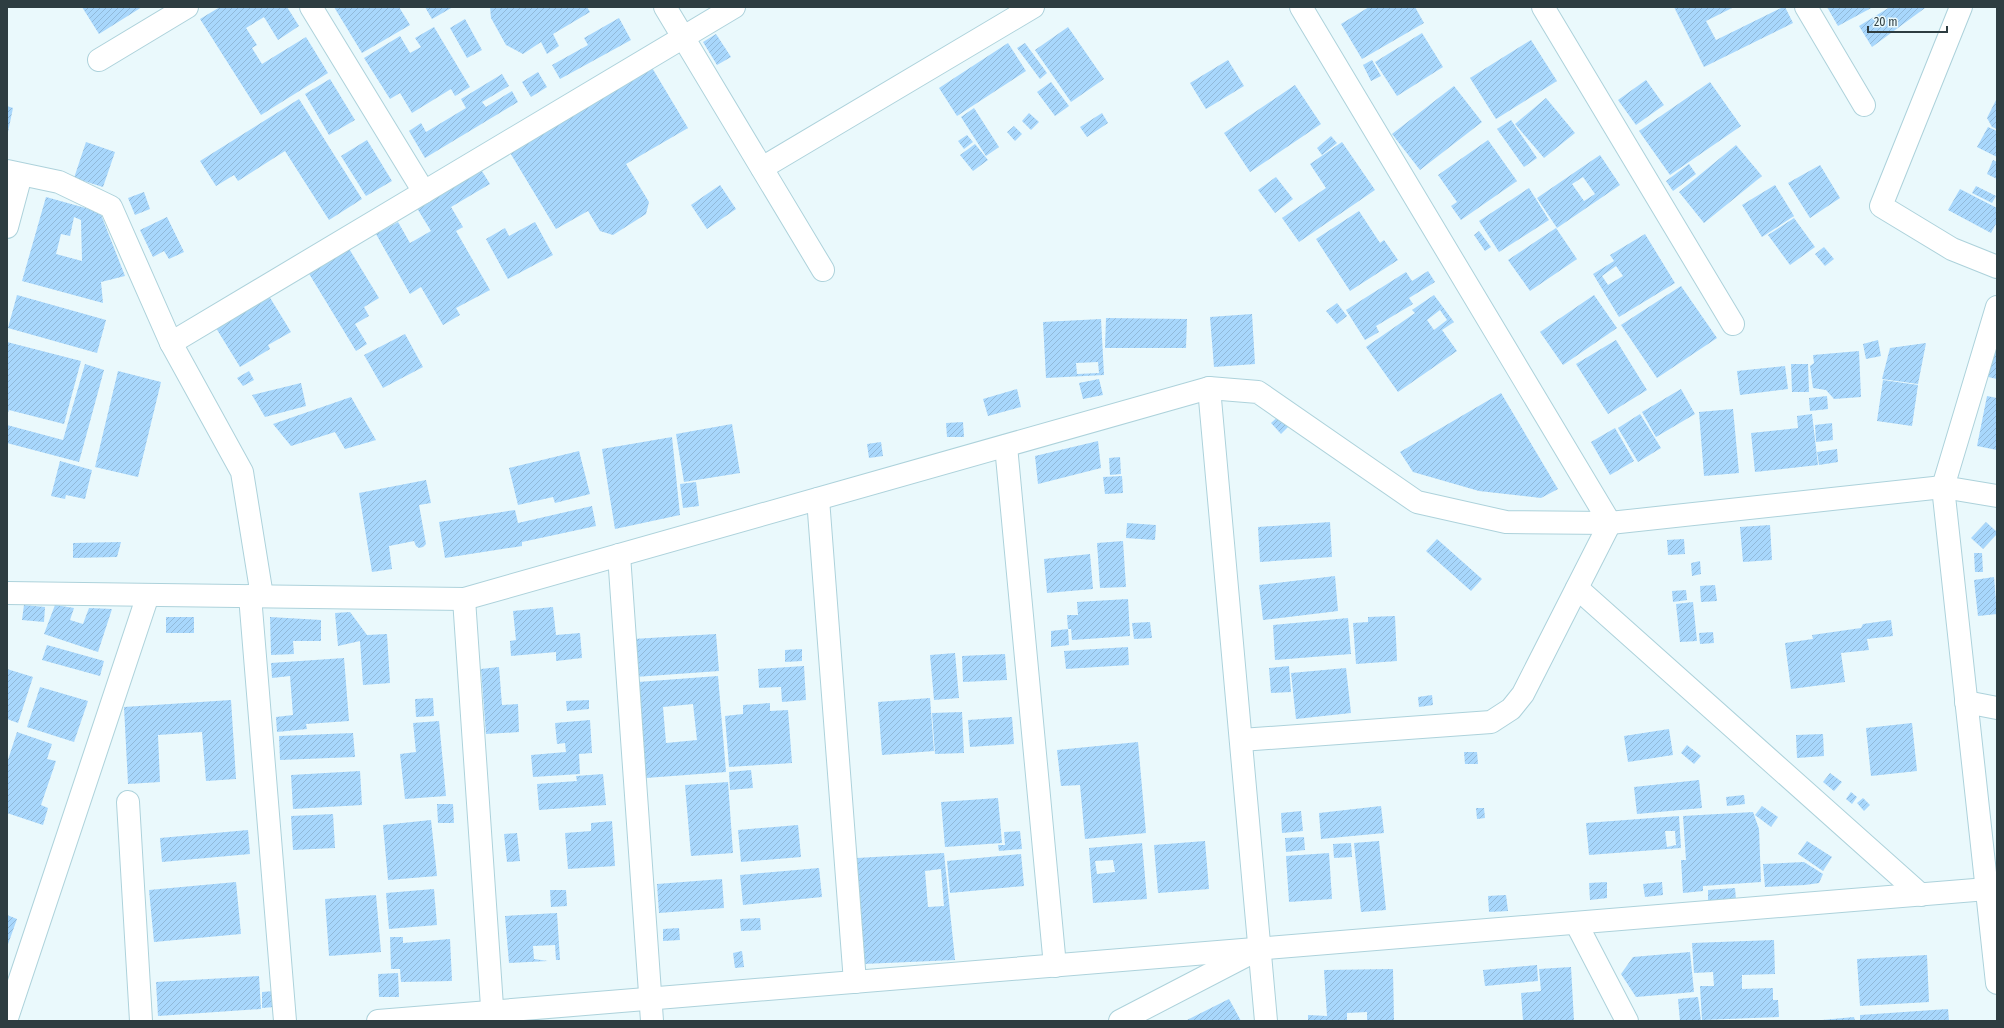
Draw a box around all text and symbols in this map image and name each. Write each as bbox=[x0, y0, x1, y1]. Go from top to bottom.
scale bar bbox=[1868, 8, 1947, 34]
text: 20 m bbox=[1874, 15, 1898, 29]

